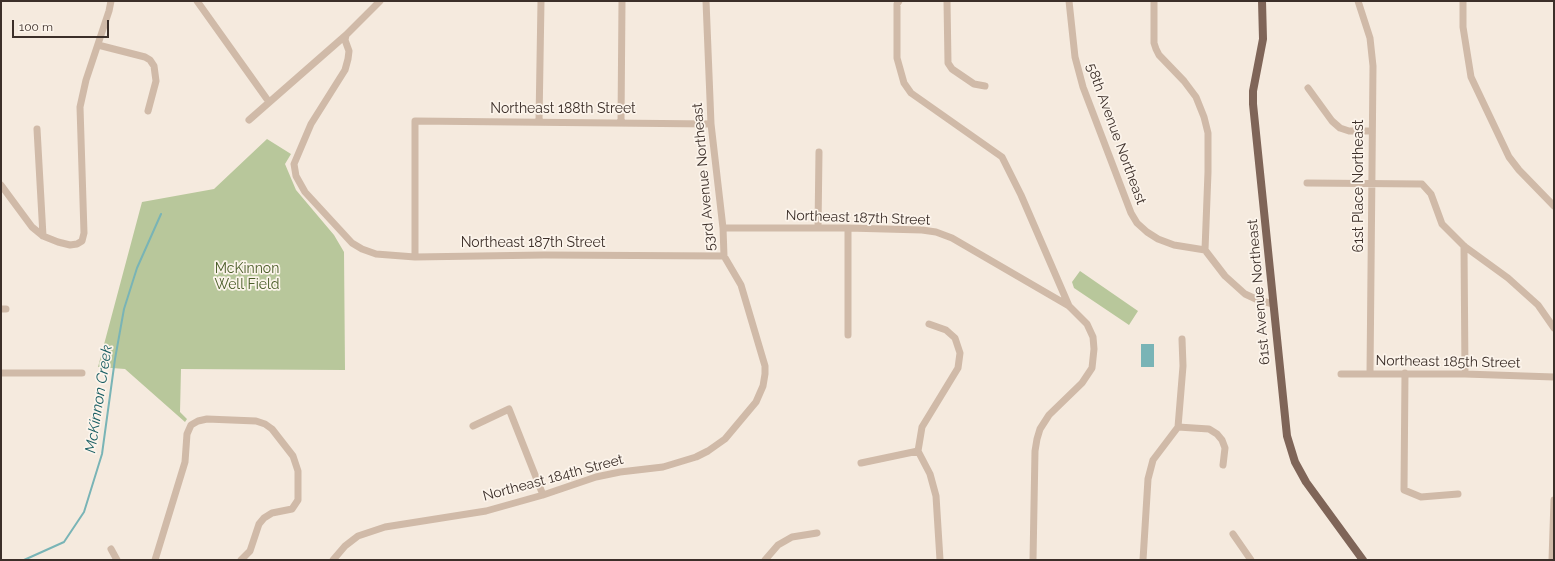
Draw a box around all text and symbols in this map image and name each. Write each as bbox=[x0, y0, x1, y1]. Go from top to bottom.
scale bar bbox=[14, 12, 111, 38]
text: 100 m bbox=[19, 20, 53, 34]
street label: 58th Avenue Northeast bbox=[1083, 61, 1149, 207]
street label: Northeast 188th Street bbox=[490, 101, 636, 117]
street label: 53rd Avenue Northeast bbox=[689, 102, 719, 252]
street label: 61st Place Northeast bbox=[1351, 119, 1367, 253]
street label: Northeast 187th Street bbox=[785, 207, 931, 229]
street label: 61st Avenue Northeast bbox=[1244, 218, 1274, 366]
street label: Northeast 187th Street bbox=[461, 235, 605, 251]
park label: McKinnon Well Field bbox=[214, 261, 280, 294]
water label: McKinnon Creek bbox=[82, 344, 116, 454]
street label: Northeast 185th Street bbox=[1375, 352, 1521, 372]
street label: Northeast 184th Street bbox=[481, 451, 625, 505]

